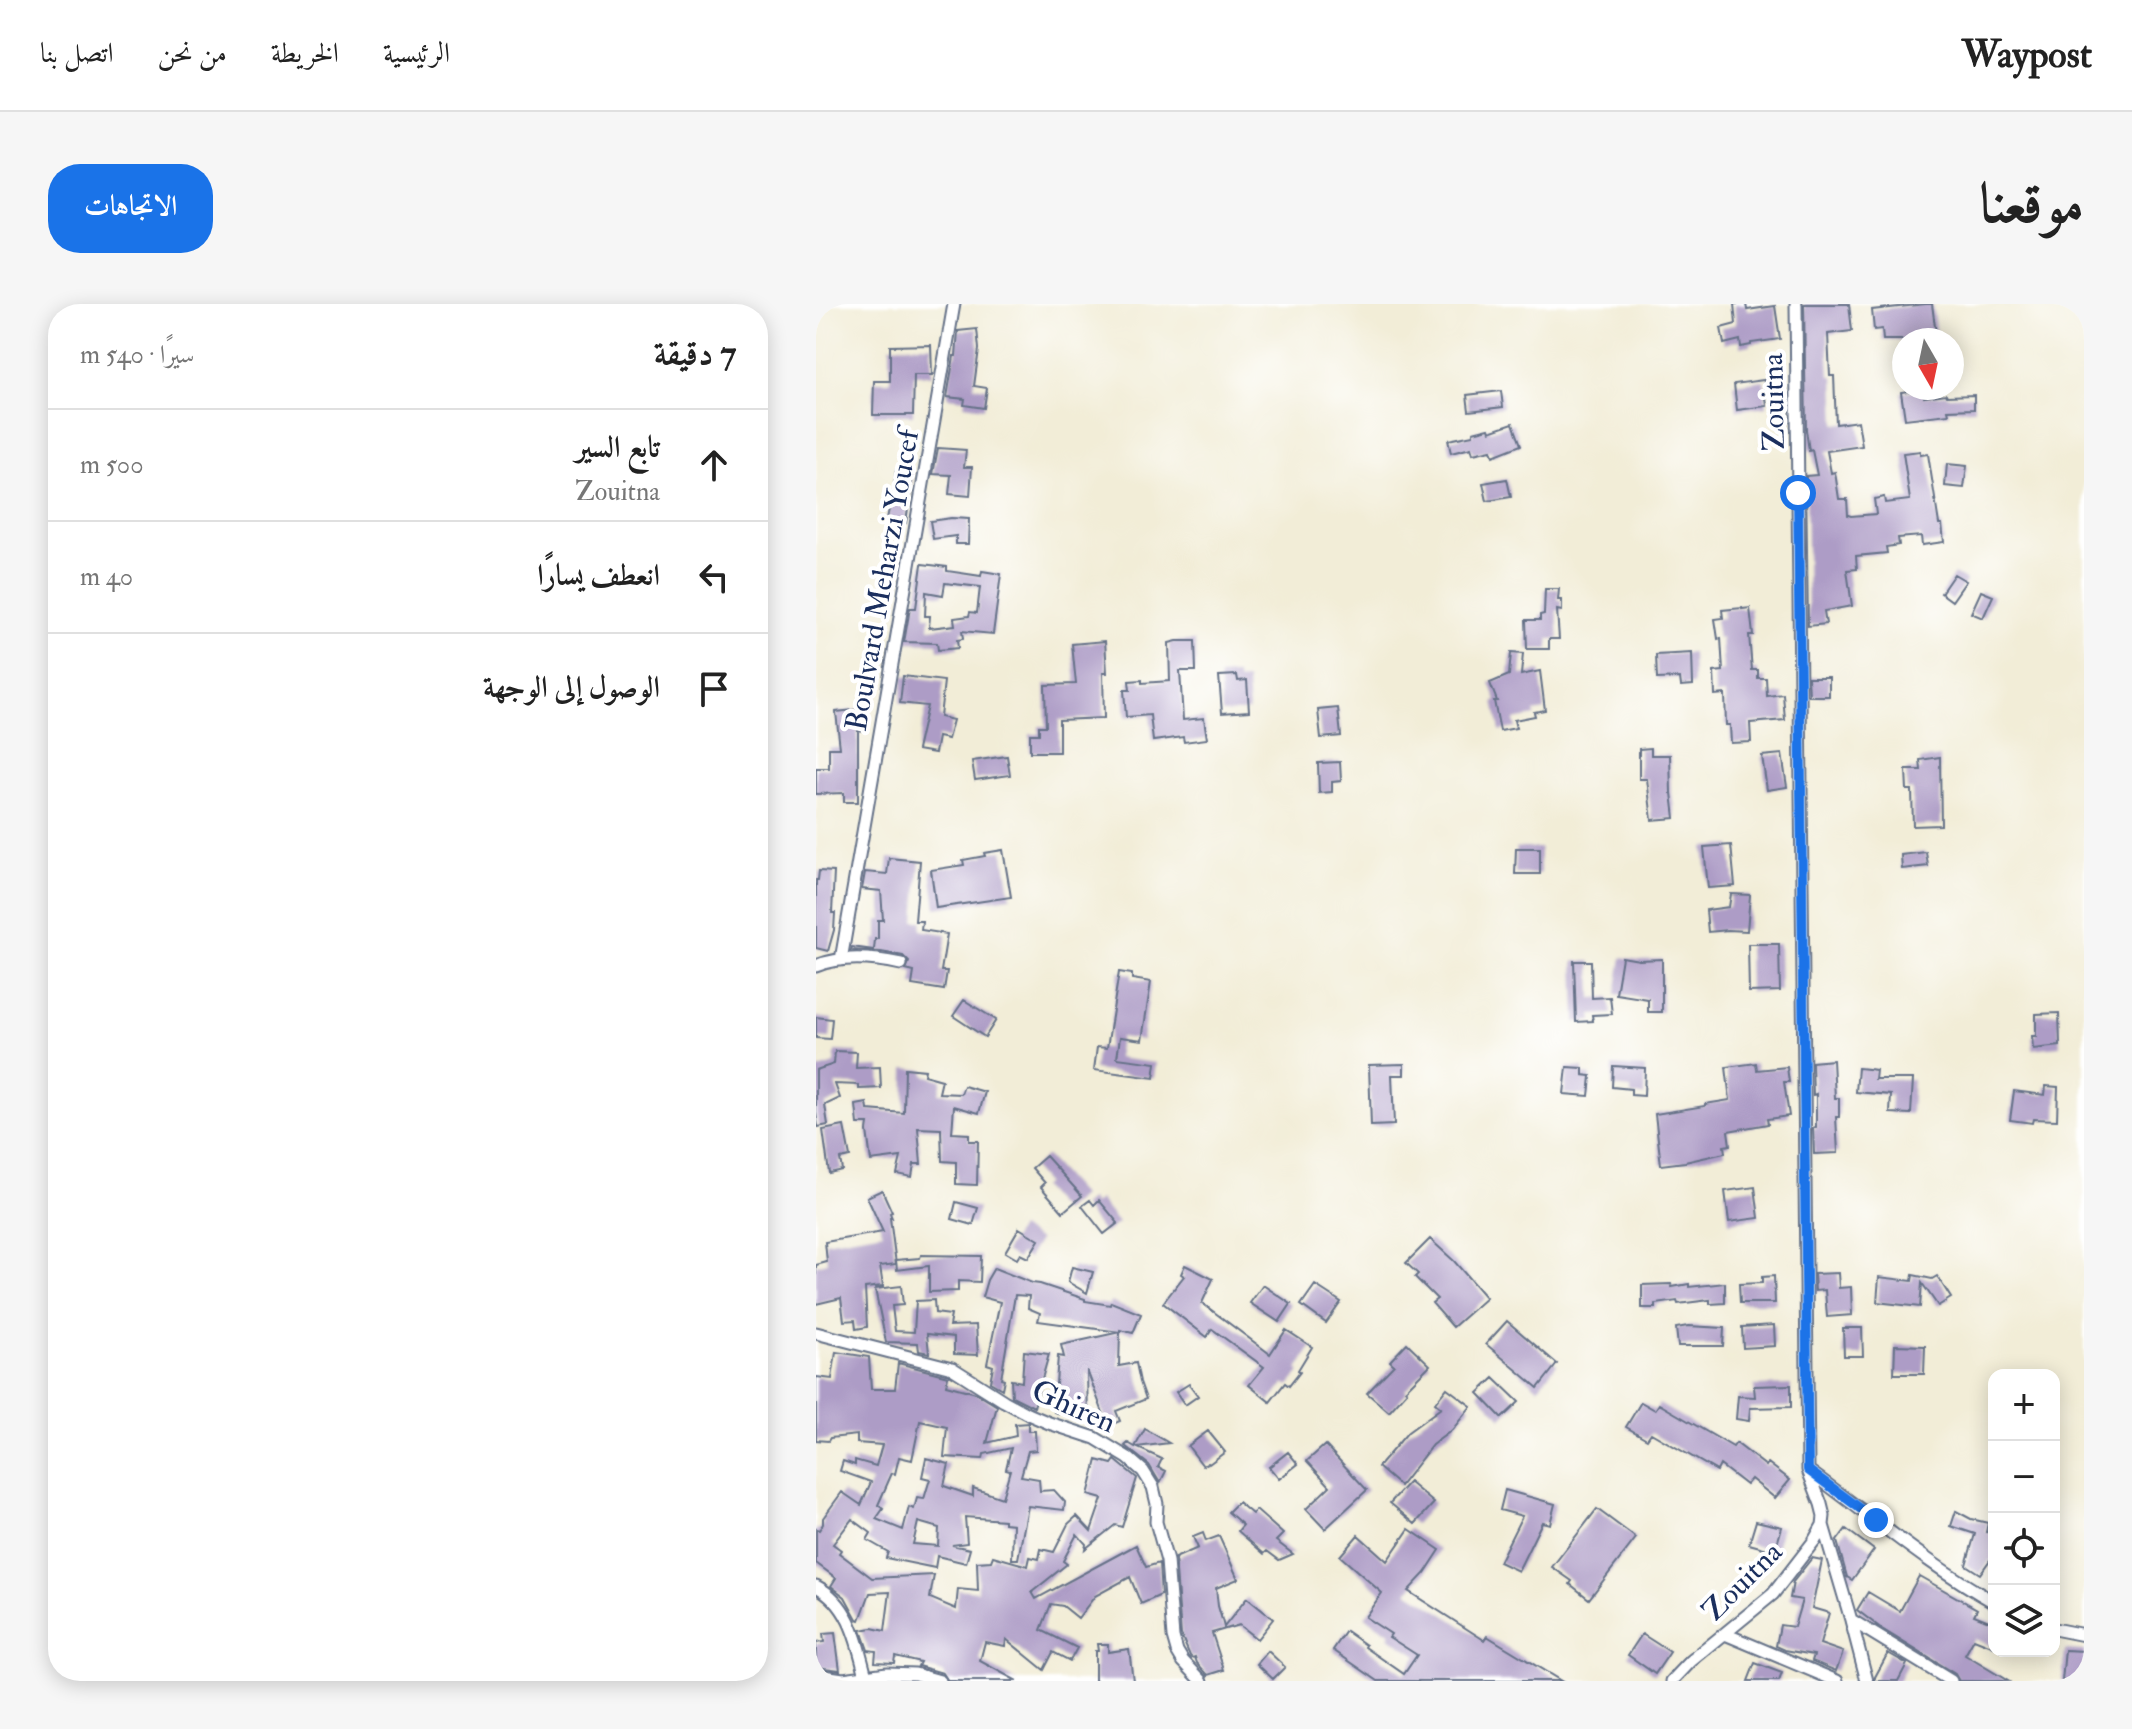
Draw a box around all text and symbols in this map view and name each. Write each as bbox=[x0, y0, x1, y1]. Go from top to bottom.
text: Waypost bbox=[1962, 31, 2092, 79]
text: اتصل بنا bbox=[40, 36, 114, 71]
text: من نحن bbox=[158, 36, 227, 71]
text: الخريطة bbox=[271, 36, 339, 71]
text: الرئيسية bbox=[383, 36, 450, 71]
button: الاتجاهات bbox=[48, 164, 213, 253]
text: موقعنا bbox=[1979, 169, 2084, 240]
north arrow bbox=[1892, 328, 1964, 400]
text: 7 دقيقة bbox=[654, 332, 736, 375]
text: سيرًا · 540 m bbox=[80, 339, 195, 371]
street label: Zouitna bbox=[1754, 352, 1793, 451]
street label: Boulvard Meharzi Youcef bbox=[838, 422, 928, 734]
text: تابع السير bbox=[575, 429, 660, 466]
icon: ahead bbox=[692, 443, 736, 487]
text: 500 m bbox=[80, 449, 144, 481]
route start bbox=[1780, 475, 1816, 511]
text: Zouitna bbox=[575, 476, 660, 508]
icon: left bbox=[692, 555, 736, 599]
text: انعطف يسارًا bbox=[537, 557, 660, 594]
text: 40 m bbox=[80, 561, 133, 593]
icon: arrive bbox=[692, 667, 736, 711]
text: الوصول إلى الوجهة bbox=[483, 669, 660, 706]
map controls bbox=[1988, 1369, 2060, 1657]
button: + bbox=[1988, 1369, 2060, 1441]
street label: Ghiren bbox=[1026, 1372, 1122, 1441]
button: − bbox=[1988, 1441, 2060, 1513]
route end bbox=[1858, 1502, 1894, 1538]
button: locate bbox=[1988, 1513, 2060, 1585]
street label: Zouitna bbox=[1695, 1533, 1790, 1629]
button: layers bbox=[1988, 1585, 2060, 1657]

